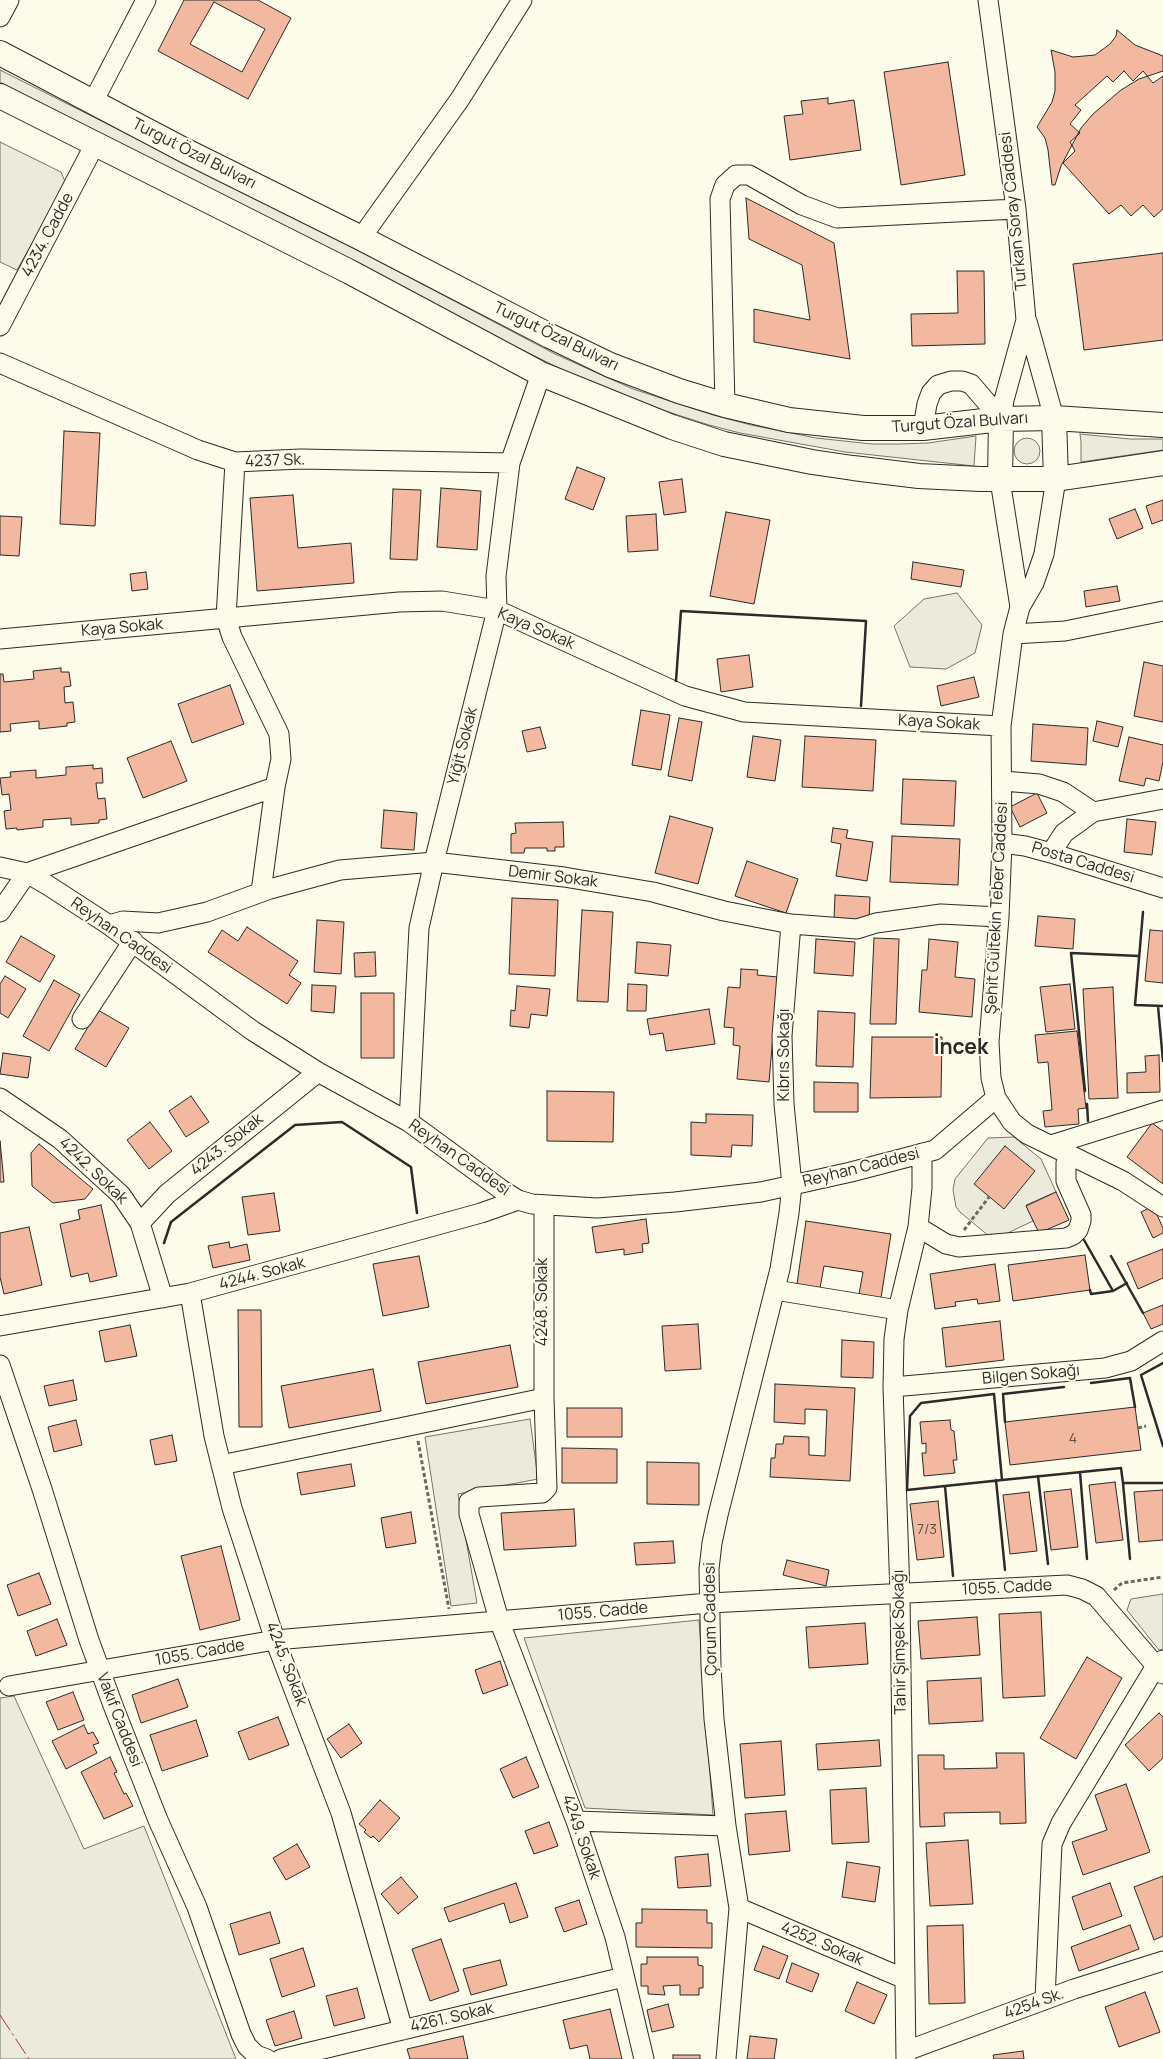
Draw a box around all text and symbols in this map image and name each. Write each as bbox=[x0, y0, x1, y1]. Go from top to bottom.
street label: Turgut Özal Bulvarı bbox=[129, 114, 259, 194]
street label: Turkan Soray Caddesi bbox=[996, 131, 1032, 291]
street label: 4234. Cadde bbox=[18, 190, 78, 280]
street label: Turgut Özal Bulvarı bbox=[490, 298, 622, 376]
street label: Turgut Özal Bulvarı bbox=[891, 409, 1029, 437]
street label: 4237 Sk. bbox=[244, 450, 306, 472]
street label: Kaya Sokak bbox=[494, 604, 578, 654]
street label: Kaya Sokak bbox=[80, 615, 164, 641]
street label: Yiğit Sokak bbox=[444, 705, 482, 787]
street label: Kaya Sokak bbox=[897, 711, 981, 735]
street label: Şehit Gültekin Teber Caddesi bbox=[982, 801, 1012, 1015]
street label: Posta Caddesi bbox=[1029, 838, 1137, 888]
street label: Demir Sokak bbox=[507, 862, 599, 892]
street label: Reyhan Caddesi bbox=[67, 894, 175, 978]
street label: Kıbrıs Sokağı bbox=[775, 1008, 795, 1102]
district label: İncek bbox=[934, 1035, 988, 1061]
street label: 4243. Sokak bbox=[187, 1110, 267, 1180]
street label: Reyhan Caddesi bbox=[405, 1116, 513, 1200]
street label: 4242. Sokak bbox=[55, 1133, 131, 1209]
street label: Reyhan Caddesi bbox=[801, 1144, 921, 1192]
street label: 4244. Sokak bbox=[217, 1253, 307, 1295]
street label: 4248. Sokak bbox=[533, 1258, 553, 1346]
street label: Bilgen Sokağı bbox=[981, 1361, 1081, 1389]
house number: 4 bbox=[1069, 1431, 1077, 1447]
house number: 7/3 bbox=[917, 1522, 937, 1538]
street label: Çorum Caddesi bbox=[700, 1562, 722, 1676]
street label: Tahir Şimşek Sokağı bbox=[889, 1569, 911, 1715]
street label: 1055. Cadde bbox=[961, 1576, 1053, 1600]
street label: 1055. Cadde bbox=[557, 1598, 649, 1626]
street label: 4245. Sokak bbox=[261, 1619, 311, 1709]
street label: 1055. Cadde bbox=[154, 1636, 246, 1670]
street label: Vakıf Caddesi bbox=[92, 1670, 146, 1770]
street label: 4249. Sokak bbox=[558, 1792, 604, 1882]
street label: 4252. Sokak bbox=[778, 1918, 866, 1970]
street label: 4254 Sk. bbox=[1001, 1984, 1067, 2024]
street label: 4261. Sokak bbox=[408, 1999, 496, 2037]

